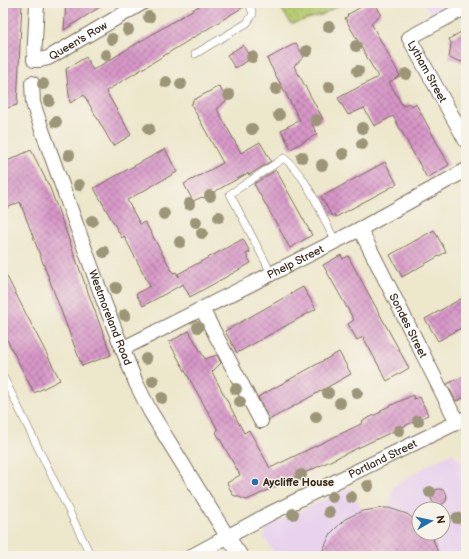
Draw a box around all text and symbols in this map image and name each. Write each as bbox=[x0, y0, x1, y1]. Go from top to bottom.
street label: Queen's Row bbox=[46, 18, 110, 63]
street label: Lytham Street bbox=[405, 38, 450, 105]
street label: Phelp Street bbox=[265, 242, 326, 281]
street label: Westmoreland Road bbox=[86, 268, 135, 367]
street label: Sondes Street bbox=[387, 291, 430, 360]
street label: Portland Street bbox=[346, 436, 419, 481]
place label: Aycliffe House bbox=[262, 476, 334, 489]
marker: Aycliffe House bbox=[250, 477, 260, 487]
north arrow bbox=[411, 501, 451, 541]
text: N bbox=[433, 514, 447, 525]

